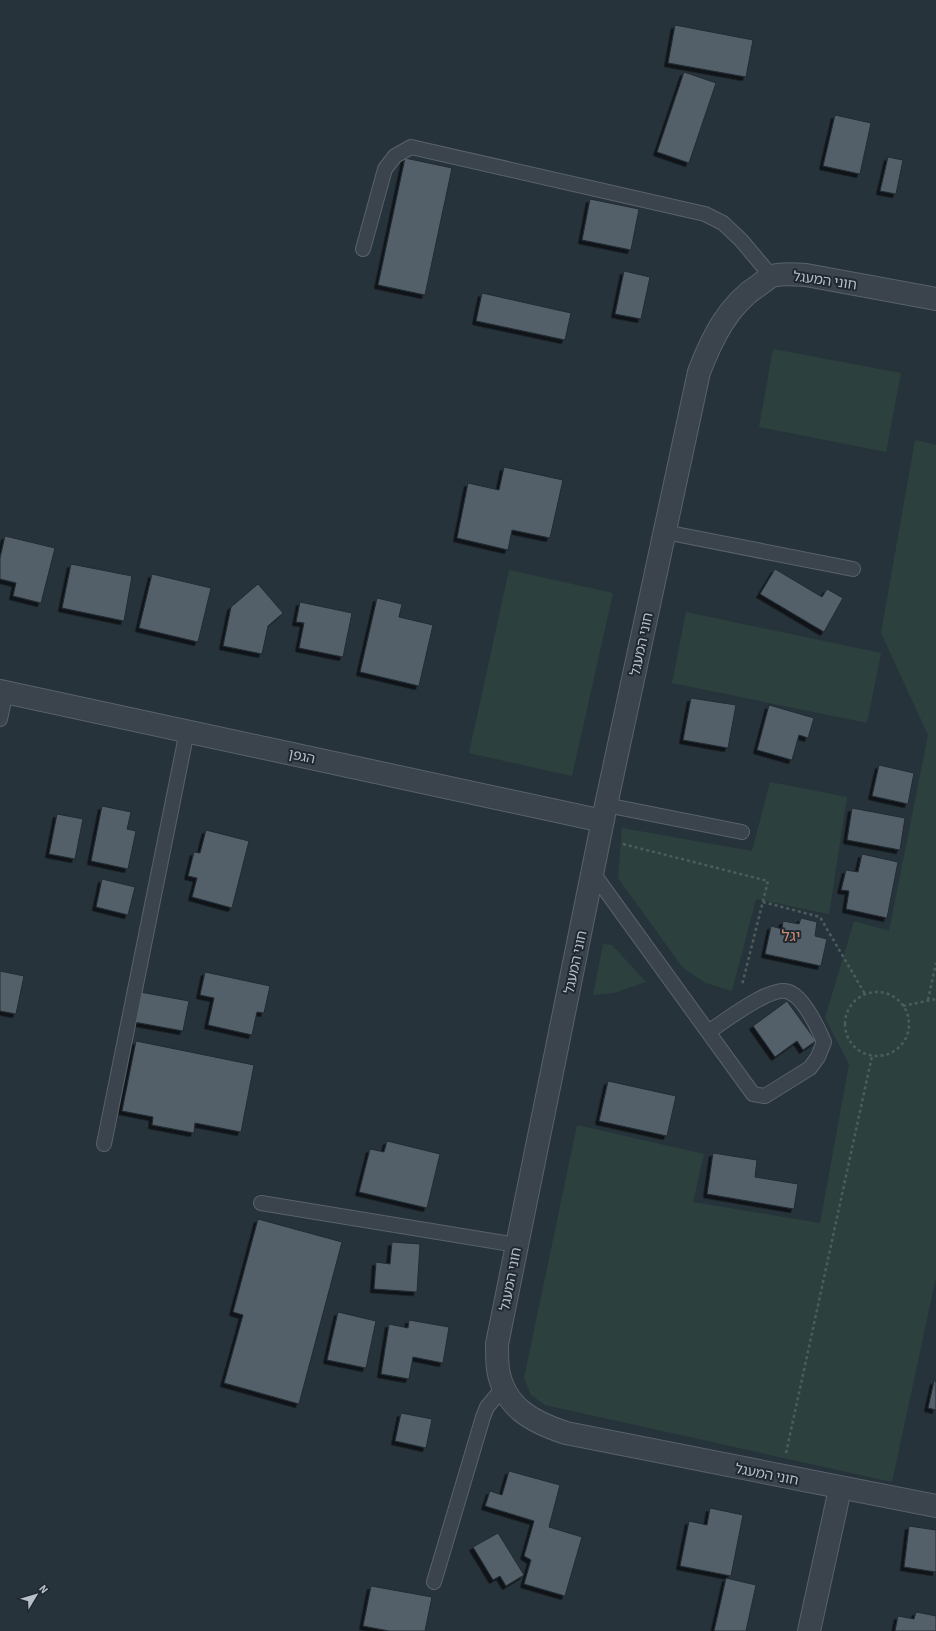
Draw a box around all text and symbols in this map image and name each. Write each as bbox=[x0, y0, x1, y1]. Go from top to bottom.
street label: חוני המעגל bbox=[792, 267, 858, 295]
street label: חוני המעגל bbox=[626, 611, 658, 678]
street label: הגפן bbox=[287, 744, 317, 770]
district label: יגל bbox=[782, 925, 800, 947]
street label: חוני המעגל bbox=[560, 929, 592, 996]
street label: חוני המעגל bbox=[495, 1246, 527, 1313]
street label: חוני המעגל bbox=[733, 1459, 800, 1491]
north arrow bbox=[16, 1575, 56, 1615]
text: N bbox=[35, 1582, 52, 1597]

